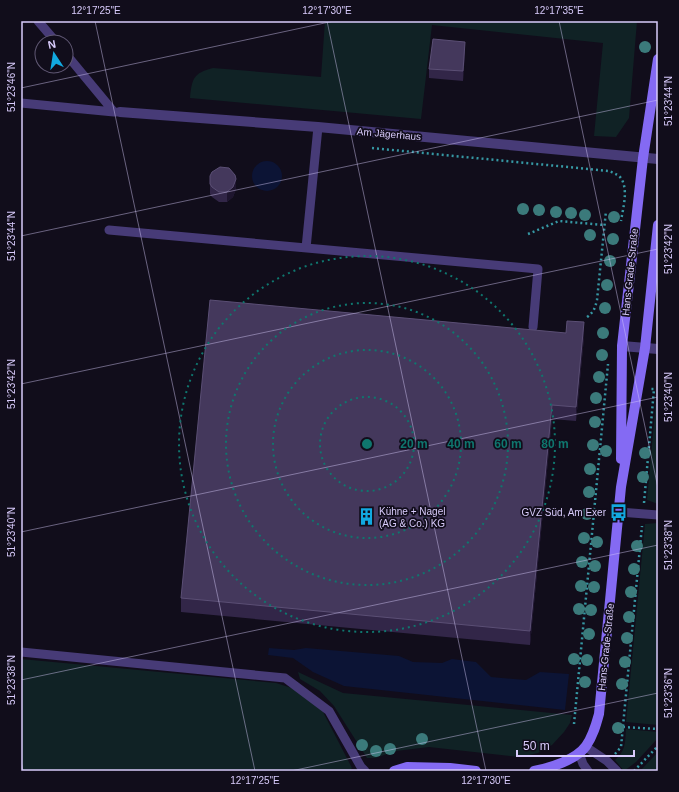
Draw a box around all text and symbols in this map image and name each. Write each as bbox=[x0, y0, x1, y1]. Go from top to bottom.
text: 12°17'25"E bbox=[71, 5, 121, 16]
text: 12°17'30"E bbox=[302, 5, 352, 16]
text: 12°17'35"E bbox=[534, 5, 584, 16]
north arrow bbox=[34, 34, 74, 74]
text: N bbox=[47, 38, 57, 51]
text: 51°23'46"N bbox=[6, 62, 17, 112]
text: 51°23'44"N bbox=[663, 76, 674, 126]
street label: Am Jägerhaus bbox=[356, 126, 422, 142]
text: 51°23'44"N bbox=[6, 211, 17, 261]
text: 51°23'42"N bbox=[663, 224, 674, 274]
street label: Hans-Grade-Straße bbox=[620, 227, 640, 316]
text: 51°23'42"N bbox=[6, 359, 17, 409]
text: 51°23'40"N bbox=[663, 372, 674, 422]
centre of rings bbox=[360, 437, 374, 451]
text: 20 m bbox=[400, 437, 428, 451]
text: 40 m bbox=[447, 437, 475, 451]
text: 60 m bbox=[494, 437, 522, 451]
text: 80 m bbox=[541, 437, 569, 451]
bus stop icon: GVZ Süd, Am Exer bbox=[609, 502, 629, 522]
place label: Kühne + Nagel (AG & Co.) KG bbox=[379, 506, 445, 529]
text: 51°23'40"N bbox=[6, 507, 17, 557]
building icon: Kühne + Nagel (AG & Co.) KG bbox=[356, 507, 376, 527]
place label: GVZ Süd, Am Exer bbox=[522, 507, 607, 518]
text: 51°23'38"N bbox=[663, 520, 674, 570]
street label: Hans-Grade-Straße bbox=[596, 602, 616, 691]
text: 51°23'38"N bbox=[6, 655, 17, 705]
text: 51°23'36"N bbox=[663, 668, 674, 718]
scale bar bbox=[517, 732, 634, 758]
text: 50 m bbox=[523, 739, 550, 753]
text: 12°17'25"E bbox=[230, 775, 280, 786]
text: 12°17'30"E bbox=[461, 775, 511, 786]

